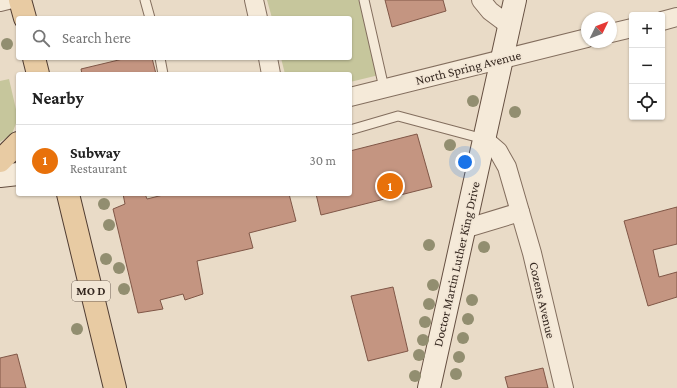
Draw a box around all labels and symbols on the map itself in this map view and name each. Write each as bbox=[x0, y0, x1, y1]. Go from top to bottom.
north arrow bbox=[581, 12, 617, 48]
street label: North Spring Avenue bbox=[414, 47, 523, 88]
your location bbox=[455, 152, 475, 172]
pin: 1 bbox=[377, 171, 403, 201]
street label: Doctor Martin Luther King Drive bbox=[430, 180, 483, 348]
street label: Cozens Avenue bbox=[526, 260, 559, 340]
road number: MO D bbox=[72, 281, 110, 301]

